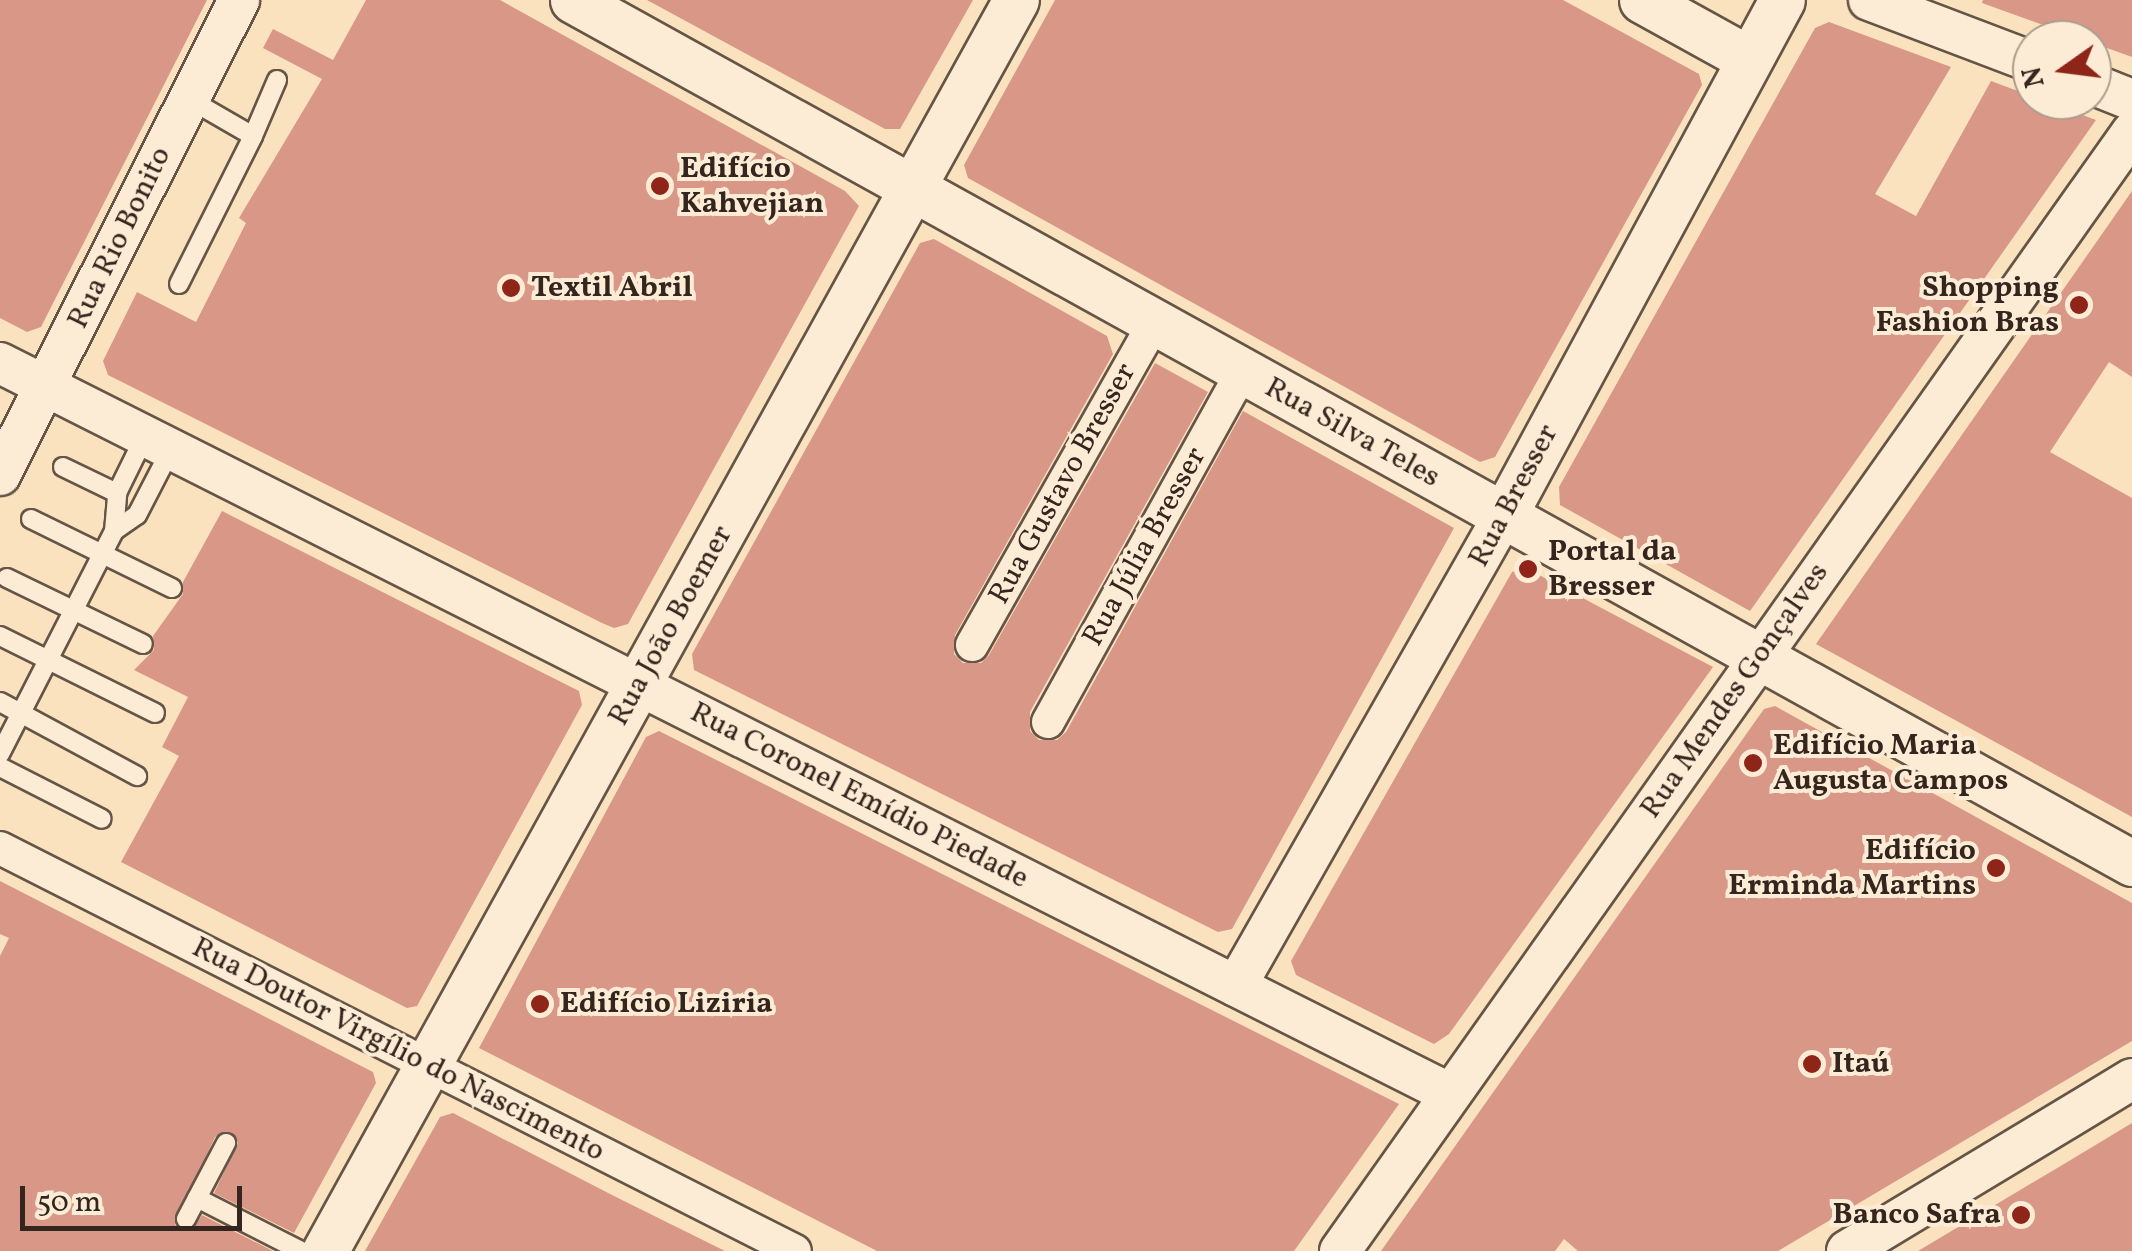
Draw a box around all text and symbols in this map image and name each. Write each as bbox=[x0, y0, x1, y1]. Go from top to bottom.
north arrow bbox=[2012, 20, 2112, 120]
text: N bbox=[2013, 62, 2056, 91]
street label: Rua Rio Bonito bbox=[60, 141, 180, 335]
place label: Edifício Kahvejian bbox=[680, 151, 824, 222]
marker: Edifício Kahvejian bbox=[649, 175, 671, 197]
place label: Textil Abril bbox=[531, 270, 693, 306]
place label: Shopping Fashion Bras bbox=[1876, 270, 2059, 340]
marker: Textil Abril bbox=[500, 277, 522, 299]
marker: Shopping Fashion Bras bbox=[2068, 294, 2090, 316]
street label: Rua Gustavo Bresser bbox=[982, 357, 1144, 611]
street label: Rua Silva Teles bbox=[1258, 370, 1446, 496]
street label: Rua Bresser bbox=[1461, 419, 1567, 573]
street label: Rua Júlia Bresser bbox=[1075, 441, 1215, 653]
street label: Rua João Boemer bbox=[601, 520, 741, 732]
place label: Portal da Bresser bbox=[1548, 534, 1676, 604]
street label: Rua Mendes Gonçalves bbox=[1633, 556, 1837, 826]
marker: Portal da Bresser bbox=[1517, 558, 1539, 580]
street label: Rua Coronel Emídio Piedade bbox=[684, 695, 1034, 897]
place label: Edifício Maria Augusta Campos bbox=[1773, 728, 2008, 798]
marker: Edifício Maria Augusta Campos bbox=[1742, 752, 1764, 774]
place label: Edifício Erminda Martins bbox=[1728, 833, 1976, 904]
marker: Edifício Erminda Martins bbox=[1985, 857, 2007, 879]
street label: Rua Doutor Virgílio do Nascimento bbox=[185, 930, 611, 1170]
place label: Edifício Liziria bbox=[560, 986, 773, 1022]
marker: Edifício Liziria bbox=[529, 993, 551, 1015]
place label: Itaú bbox=[1832, 1046, 1889, 1082]
marker: Itaú bbox=[1801, 1053, 1823, 1075]
scale bar bbox=[25, 1166, 248, 1228]
text: 50 m bbox=[37, 1182, 101, 1224]
place label: Banco Safra bbox=[1833, 1197, 2001, 1233]
marker: Banco Safra bbox=[2010, 1204, 2032, 1226]

